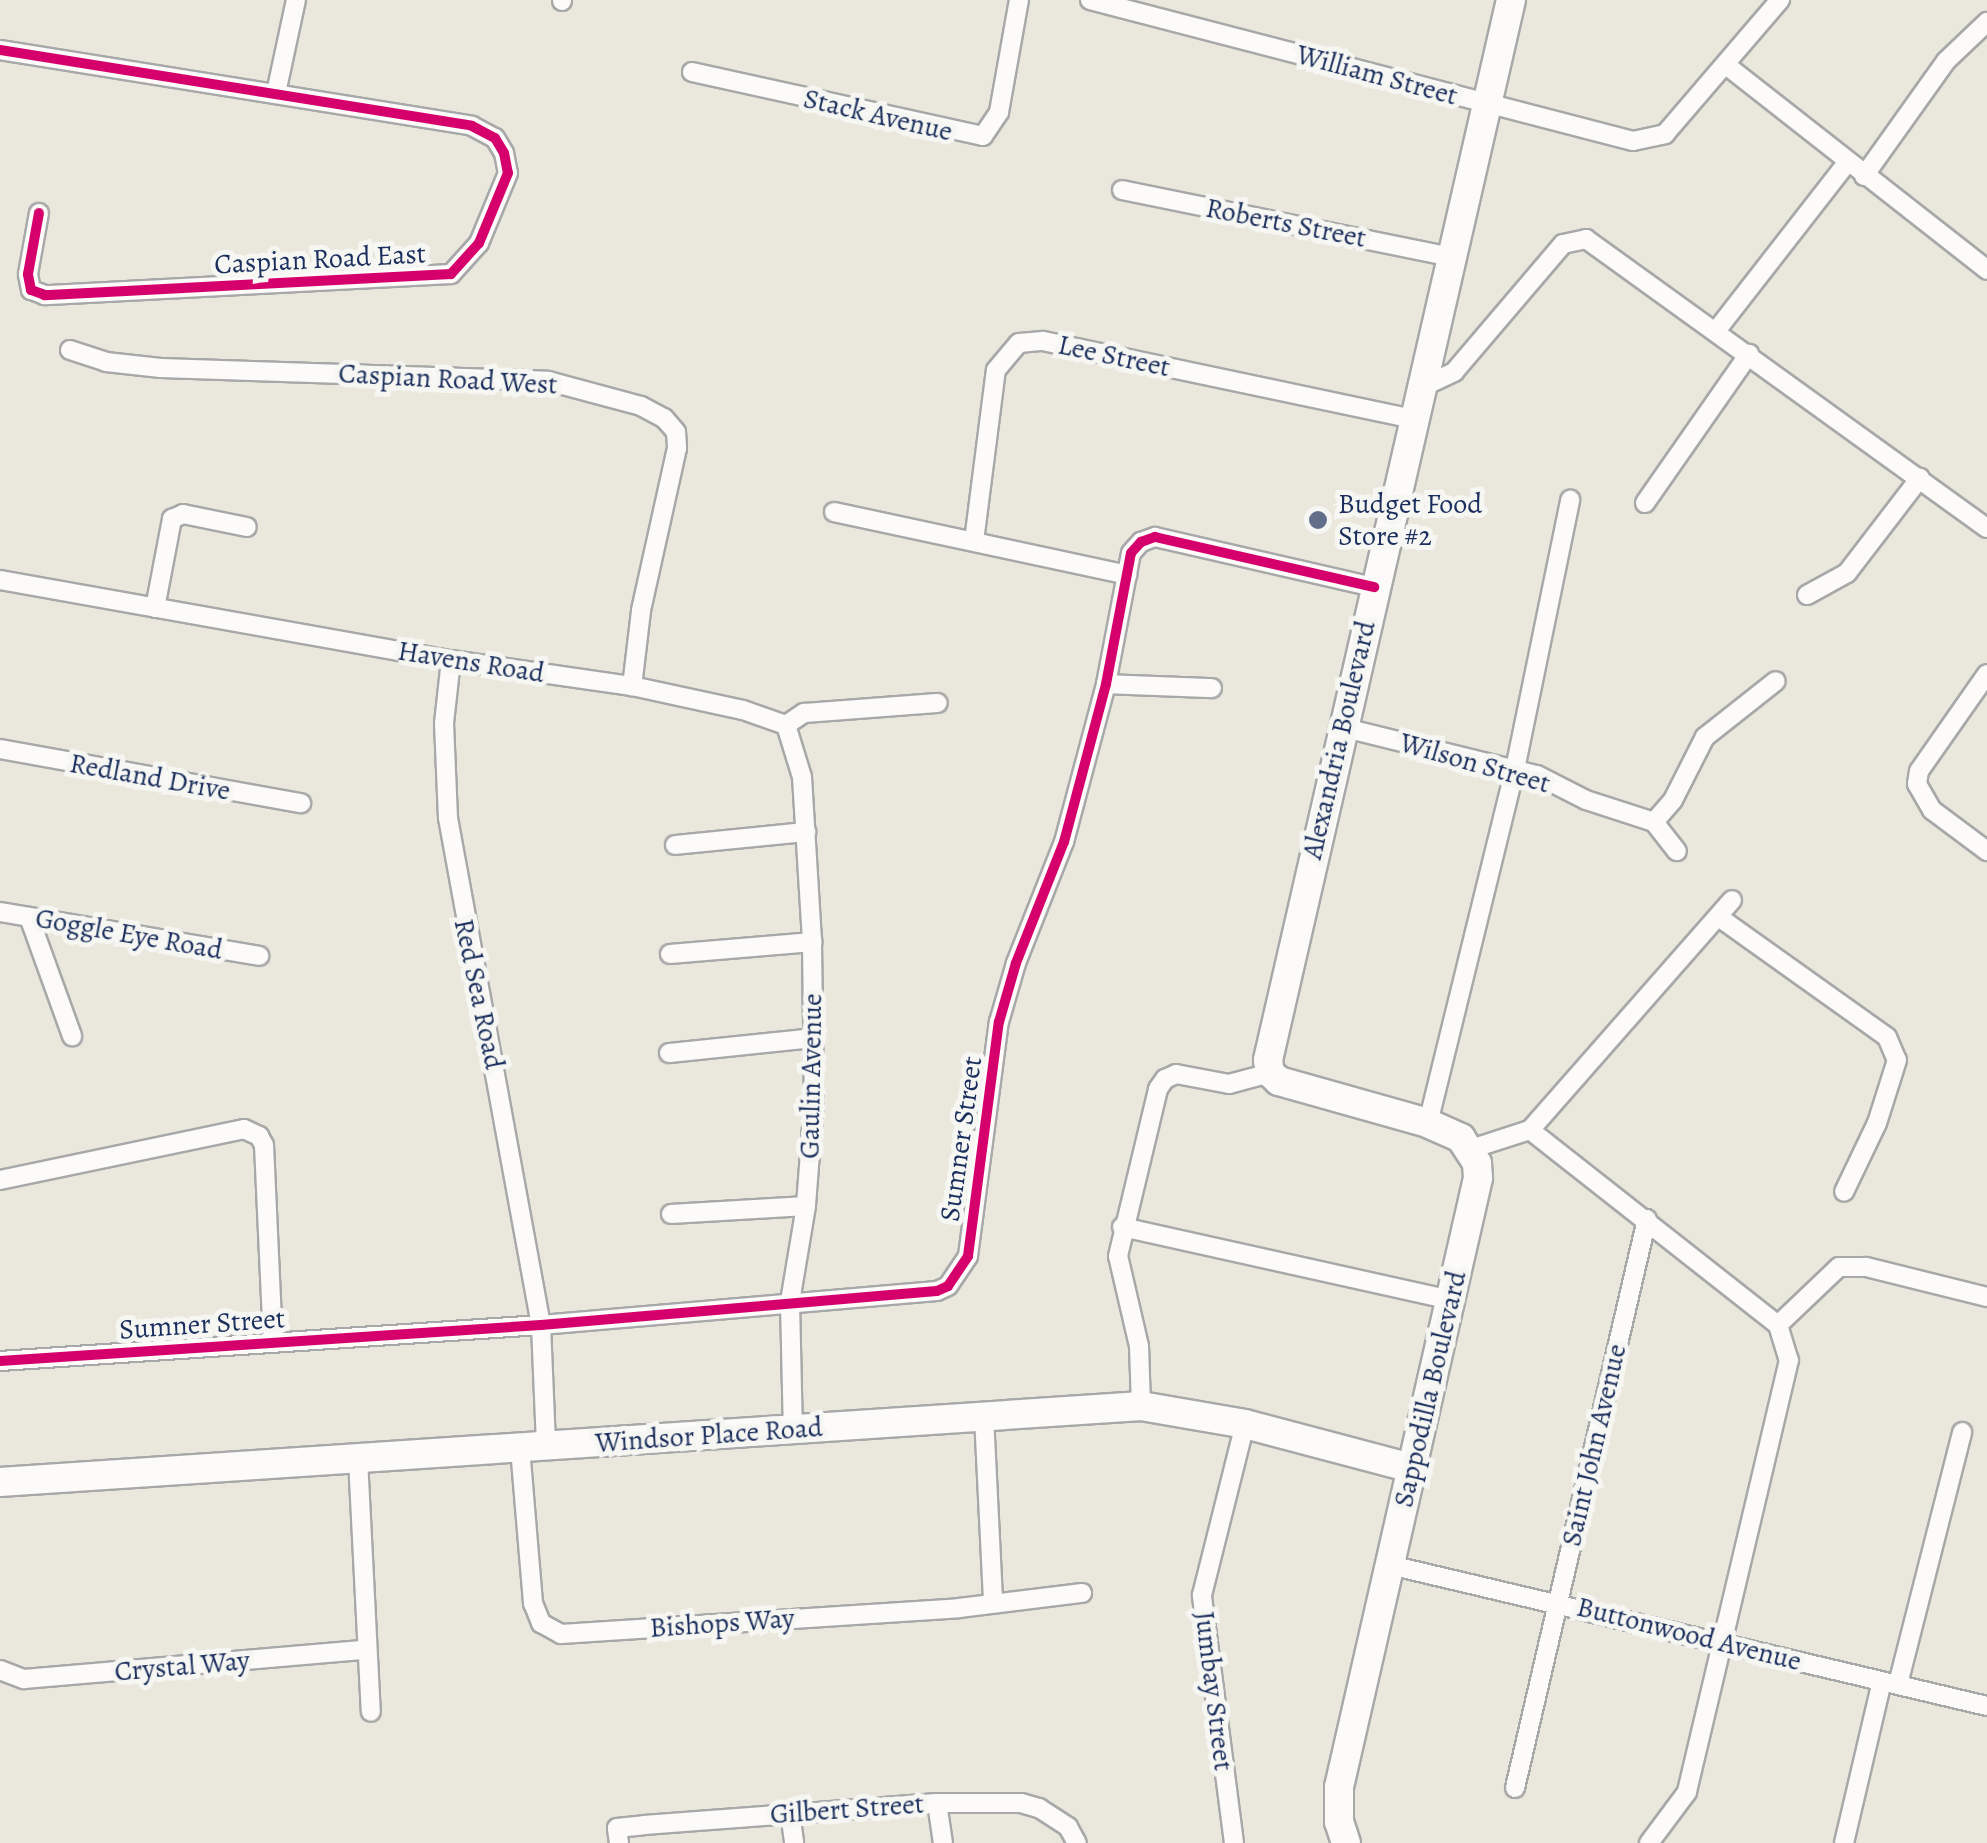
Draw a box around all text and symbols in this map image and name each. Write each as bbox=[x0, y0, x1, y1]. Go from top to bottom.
street label: William Street bbox=[1293, 37, 1461, 113]
street label: Stack Avenue bbox=[800, 82, 956, 148]
street label: Roberts Street bbox=[1203, 191, 1369, 255]
street label: Caspian Road East bbox=[213, 237, 427, 281]
street label: Lee Street bbox=[1055, 328, 1173, 384]
street label: Caspian Road West bbox=[338, 356, 558, 402]
place label: Budget Food Store #2 bbox=[1338, 487, 1482, 553]
marker: Budget Food Store #2 bbox=[1307, 509, 1329, 531]
street label: Alexandria Boulevard bbox=[1295, 618, 1383, 862]
street label: Havens Road bbox=[395, 634, 547, 690]
street label: Wilson Street bbox=[1396, 726, 1554, 800]
street label: Redland Drive bbox=[67, 746, 233, 808]
street label: Goggle Eye Road bbox=[33, 901, 225, 967]
street label: Red Sea Road bbox=[447, 916, 511, 1072]
street label: Gaulin Avenue bbox=[793, 993, 829, 1159]
street label: Sumner Street bbox=[933, 1054, 989, 1224]
street label: Sappodilla Boulevard bbox=[1386, 1268, 1474, 1510]
street label: Sumner Street bbox=[118, 1301, 286, 1347]
street label: Saint John Avenue bbox=[1554, 1341, 1634, 1549]
street label: Windsor Place Road bbox=[594, 1410, 824, 1460]
street label: Buttonwood Avenue bbox=[1573, 1590, 1805, 1678]
street label: Bishops Way bbox=[649, 1601, 795, 1645]
street label: Jumbay Street bbox=[1188, 1609, 1240, 1773]
street label: Crystal Way bbox=[113, 1643, 251, 1689]
street label: Gilbert Street bbox=[769, 1787, 925, 1831]

